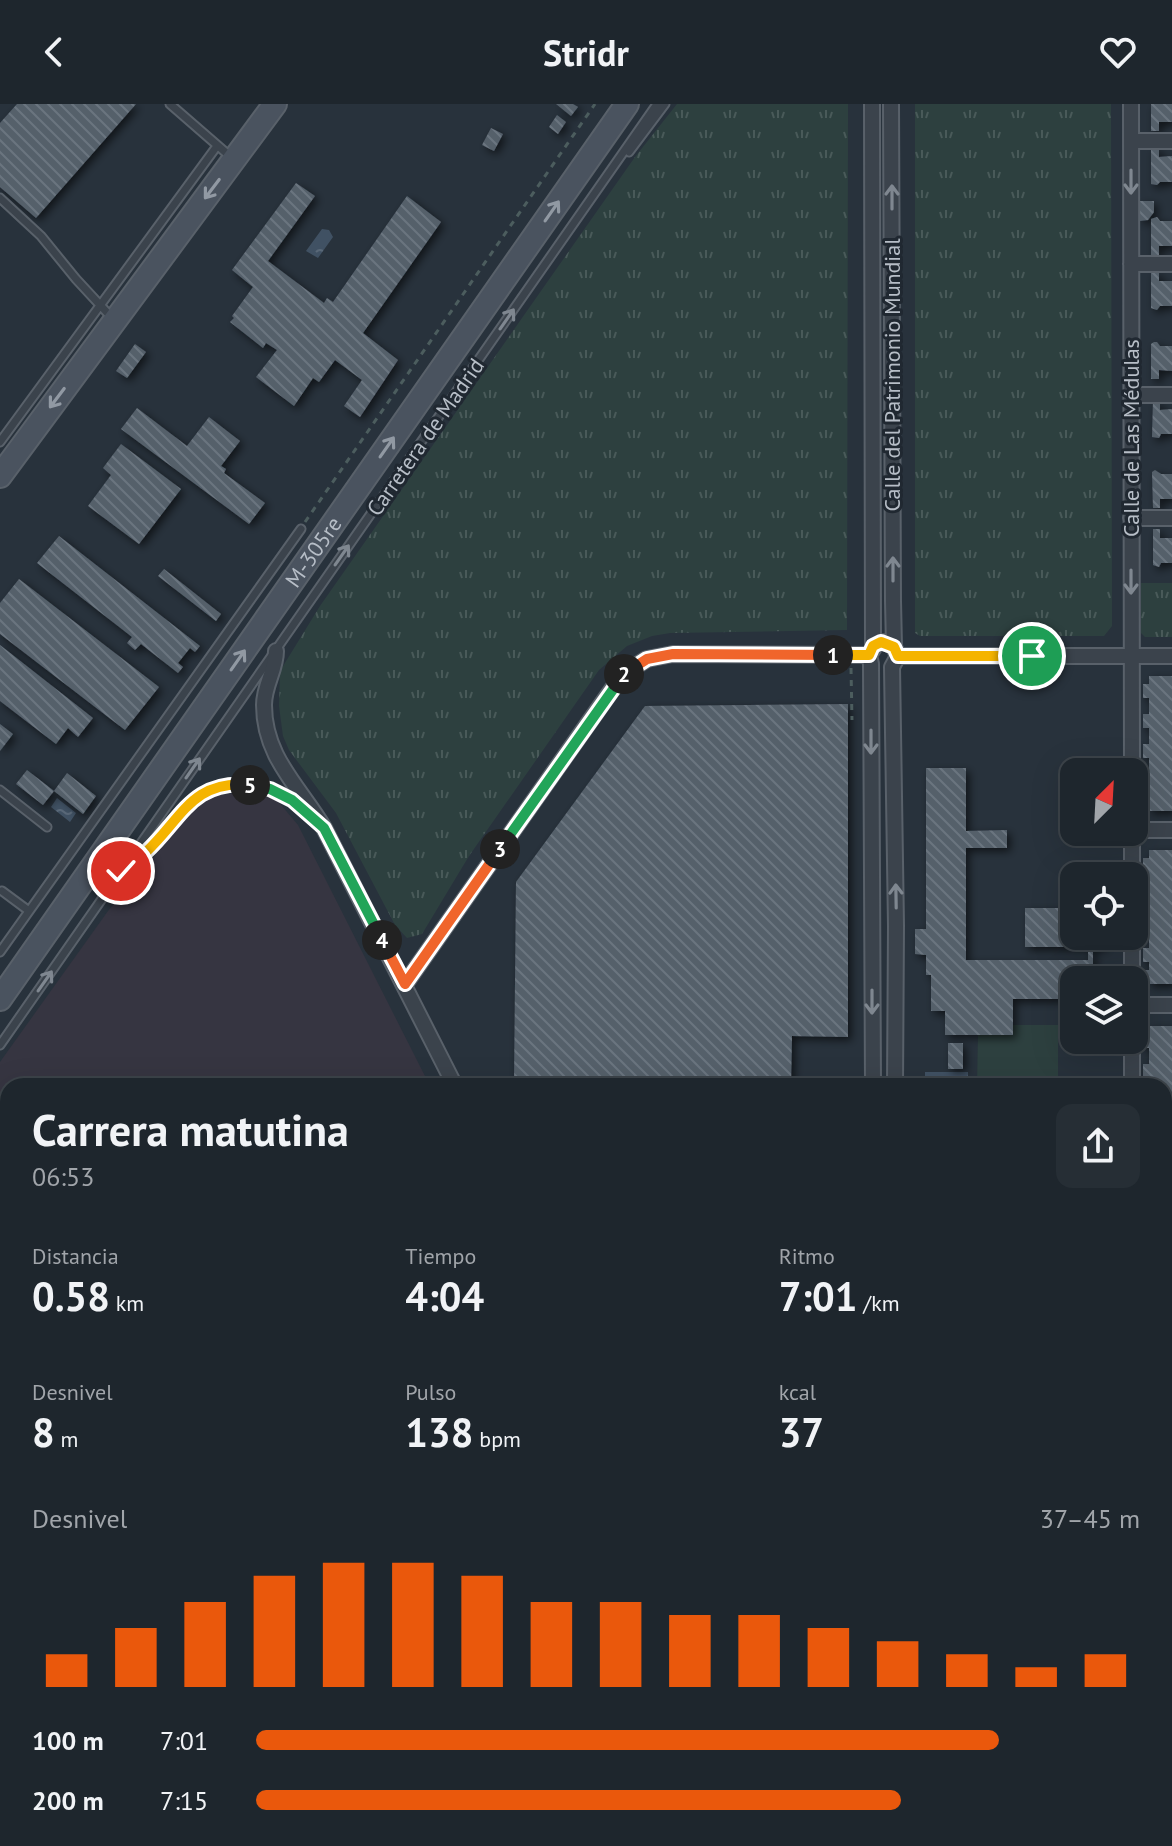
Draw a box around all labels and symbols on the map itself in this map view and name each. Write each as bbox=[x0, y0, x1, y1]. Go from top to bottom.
one-way arrow bbox=[1123, 168, 1139, 195]
one-way arrow bbox=[204, 178, 221, 199]
one-way arrow bbox=[884, 184, 900, 211]
one-way arrow bbox=[543, 201, 560, 222]
street label: Calle del Patrimonio Mundial bbox=[878, 238, 906, 512]
one-way arrow bbox=[499, 308, 515, 330]
street label: Calle de Las Médulas bbox=[1117, 339, 1145, 537]
street label: Carretera de Madrid bbox=[360, 353, 490, 521]
one-way arrow bbox=[49, 387, 66, 408]
one-way arrow bbox=[378, 437, 395, 458]
street label: M-305re bbox=[279, 511, 348, 593]
one-way arrow bbox=[334, 545, 350, 567]
one-way arrow bbox=[885, 556, 901, 583]
one-way arrow bbox=[1123, 568, 1139, 595]
pin bbox=[998, 622, 1066, 690]
pin: 1 bbox=[813, 635, 853, 675]
one-way arrow bbox=[230, 649, 246, 671]
pin: 2 bbox=[604, 654, 644, 694]
one-way arrow bbox=[863, 728, 879, 755]
one-way arrow bbox=[185, 758, 201, 780]
north arrow bbox=[1060, 758, 1148, 846]
pin: 5 bbox=[230, 765, 270, 805]
pin: 3 bbox=[480, 829, 520, 869]
pin bbox=[87, 837, 155, 905]
one-way arrow bbox=[888, 883, 903, 910]
pin: 4 bbox=[362, 920, 402, 960]
one-way arrow bbox=[37, 971, 53, 993]
one-way arrow bbox=[865, 988, 880, 1015]

